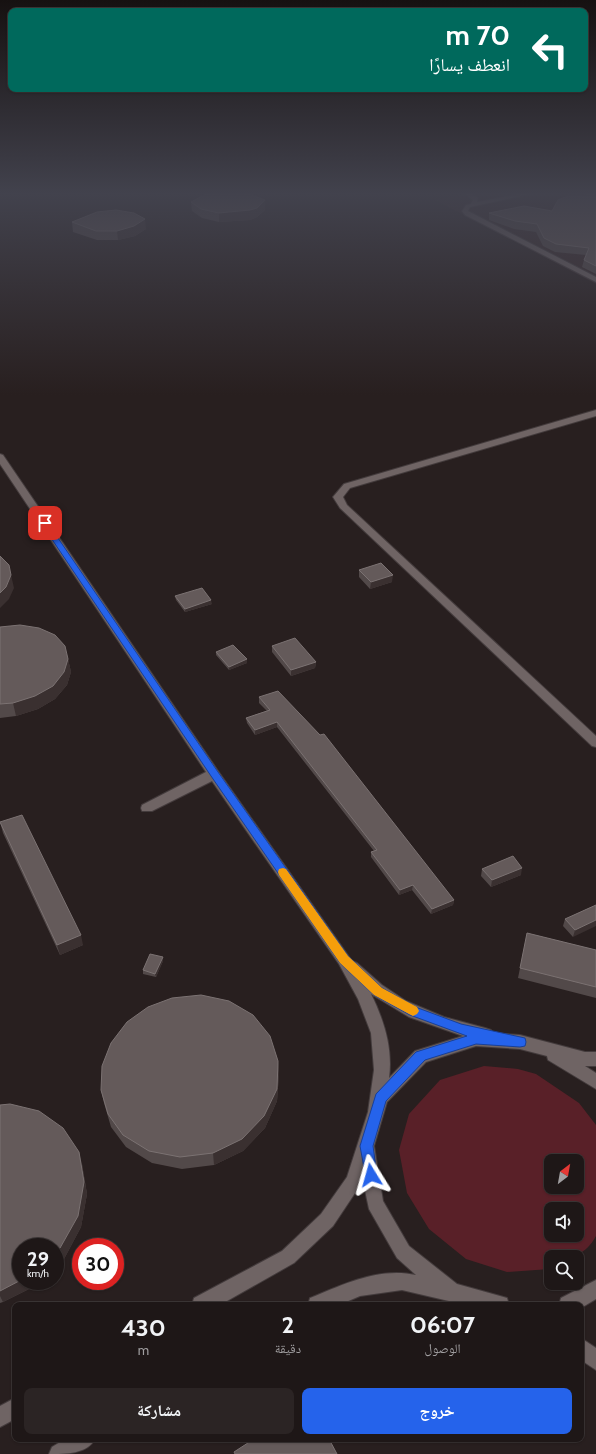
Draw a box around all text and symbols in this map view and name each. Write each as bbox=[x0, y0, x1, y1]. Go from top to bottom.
text: 70 m bbox=[446, 18, 510, 52]
icon: left bbox=[524, 24, 576, 76]
text: انعطف يسارًا bbox=[429, 54, 510, 76]
pin bbox=[28, 506, 62, 540]
icon: arrive bbox=[34, 512, 56, 534]
position arrow bbox=[350, 1154, 392, 1196]
north arrow bbox=[544, 1154, 584, 1194]
map controls bbox=[544, 1154, 584, 1290]
button: sound bbox=[544, 1202, 584, 1242]
speed limit sign: 30 bbox=[72, 1238, 124, 1290]
text: 29 bbox=[27, 1247, 49, 1271]
button: search bbox=[544, 1250, 584, 1290]
text: km/h bbox=[27, 1267, 49, 1280]
text: 2 bbox=[282, 1310, 294, 1339]
text: 06:07 bbox=[410, 1310, 475, 1339]
text: 430 bbox=[121, 1313, 166, 1342]
text: دقيقة bbox=[275, 1340, 301, 1356]
text: الوصول bbox=[425, 1340, 461, 1356]
text: m bbox=[138, 1342, 149, 1358]
button: مشاركة bbox=[24, 1388, 294, 1434]
button: خروج bbox=[302, 1388, 572, 1434]

